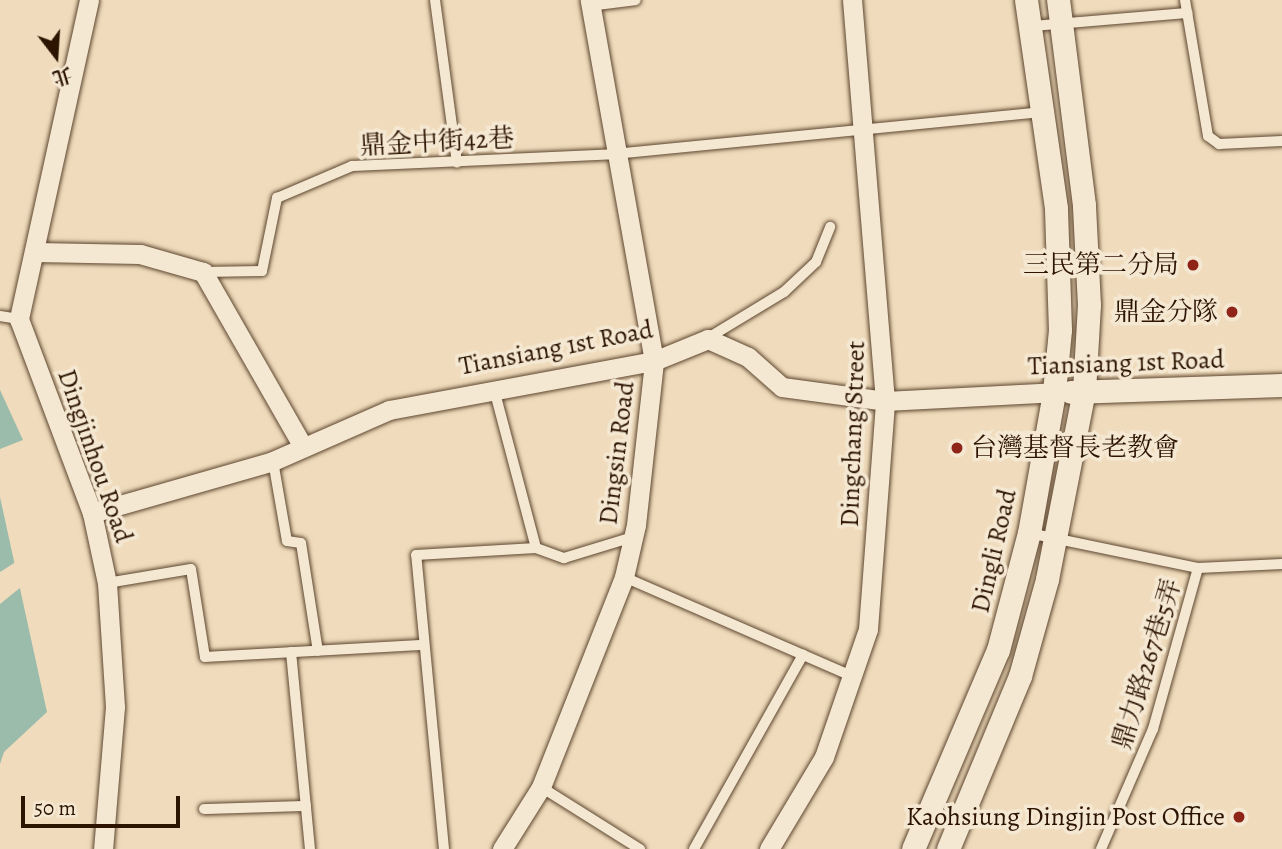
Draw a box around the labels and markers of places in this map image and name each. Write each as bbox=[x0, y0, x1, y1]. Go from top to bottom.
place label: 三民第二分局 bbox=[1023, 249, 1179, 281]
marker: 三民第二分局 bbox=[1185, 257, 1201, 273]
place label: 鼎金分隊 bbox=[1114, 296, 1218, 328]
marker: 鼎金分隊 bbox=[1224, 304, 1240, 320]
place label: 台灣基督長老教會 bbox=[971, 432, 1179, 464]
marker: 台灣基督長老教會 bbox=[949, 440, 965, 456]
place label: Kaohsiung Dingjin Post Office bbox=[906, 801, 1225, 833]
marker: Kaohsiung Dingjin Post Office bbox=[1231, 809, 1247, 825]

